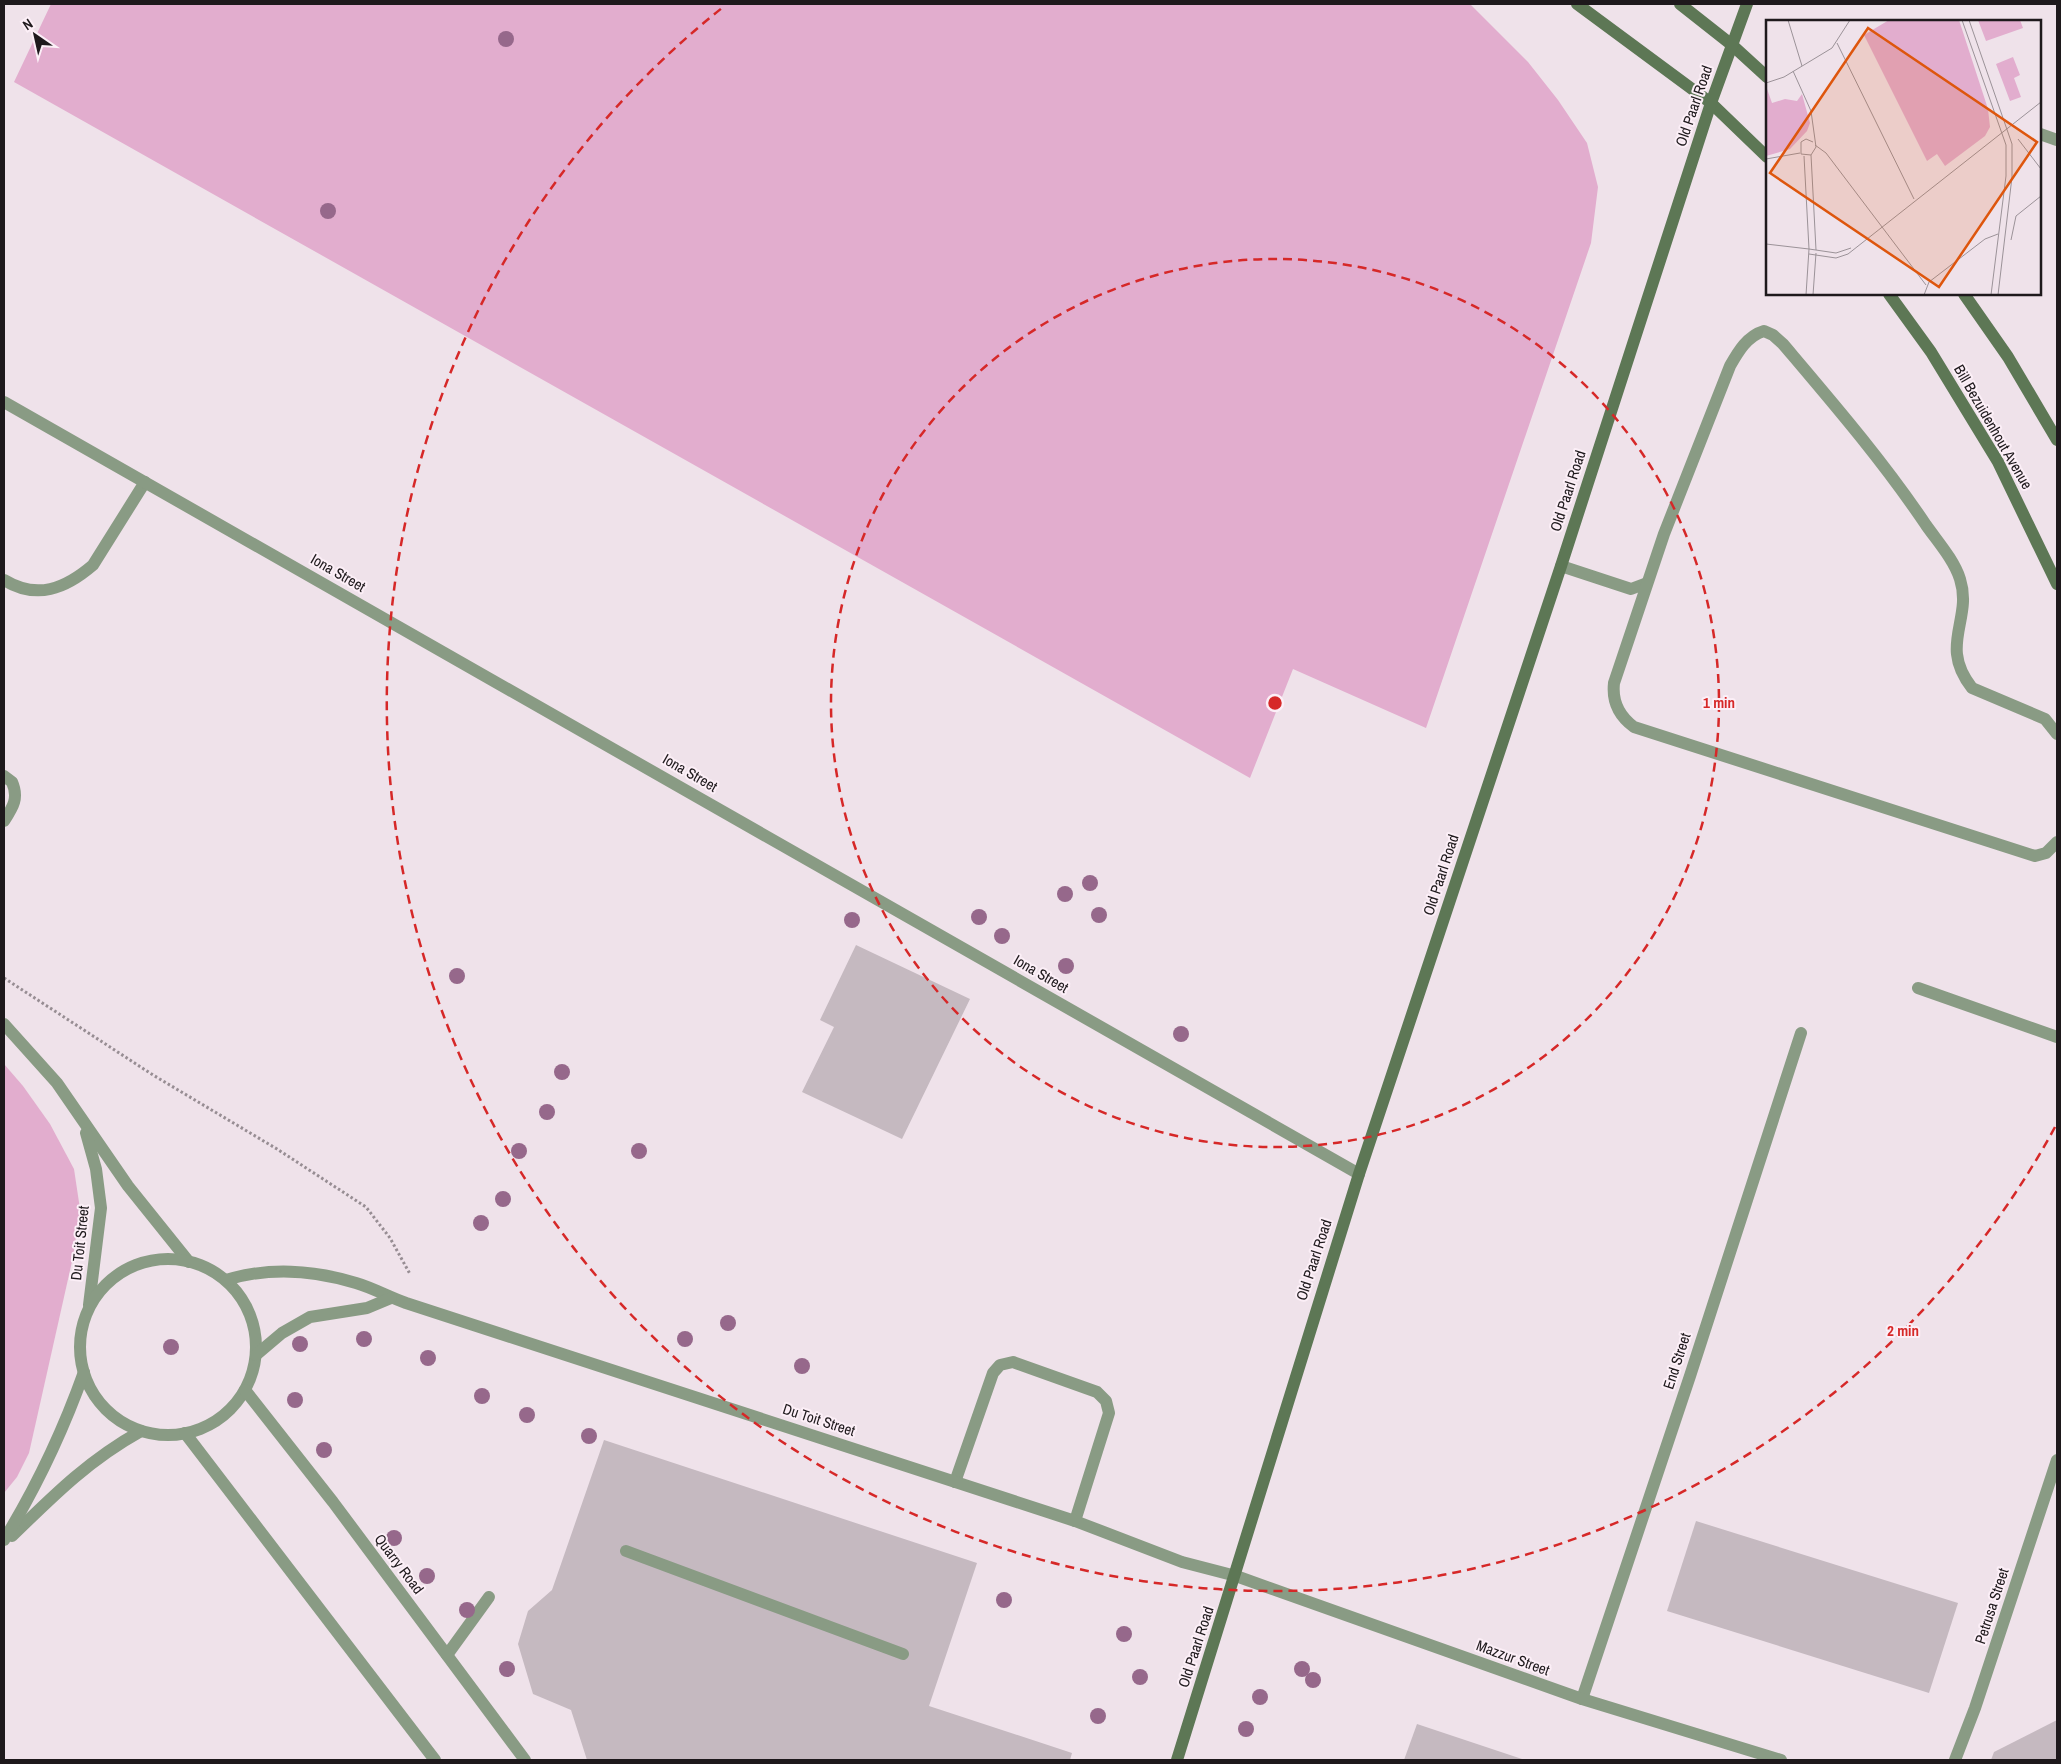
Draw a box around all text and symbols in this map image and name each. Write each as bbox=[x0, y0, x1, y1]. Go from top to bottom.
north arrow bbox=[10, 10, 60, 60]
text: N bbox=[19, 14, 36, 34]
inset map bbox=[1766, 20, 2041, 295]
street label: Old Paarl Road bbox=[1670, 63, 1717, 149]
street label: Bill Bezuidenhout Avenue bbox=[1949, 361, 2038, 493]
street label: Old Paarl Road bbox=[1545, 448, 1591, 534]
street label: Iona Street bbox=[307, 548, 370, 597]
text: 1 min bbox=[1703, 692, 1735, 713]
centre of rings bbox=[1266, 694, 1284, 712]
street label: Iona Street bbox=[659, 748, 722, 797]
street label: Old Paarl Road bbox=[1418, 832, 1464, 918]
street label: Iona Street bbox=[1010, 949, 1073, 998]
street label: Du Toit Street bbox=[65, 1204, 94, 1281]
street label: Old Paarl Road bbox=[1291, 1217, 1337, 1303]
text: 2 min bbox=[1887, 1320, 1919, 1341]
street label: End Street bbox=[1658, 1329, 1696, 1392]
street label: Du Toit Street bbox=[780, 1398, 859, 1441]
street label: Quarry Road bbox=[370, 1529, 429, 1598]
street label: Petrusa Street bbox=[1969, 1565, 2014, 1646]
street label: Old Paarl Road bbox=[1173, 1604, 1219, 1690]
street label: Mazzur Street bbox=[1474, 1635, 1553, 1681]

